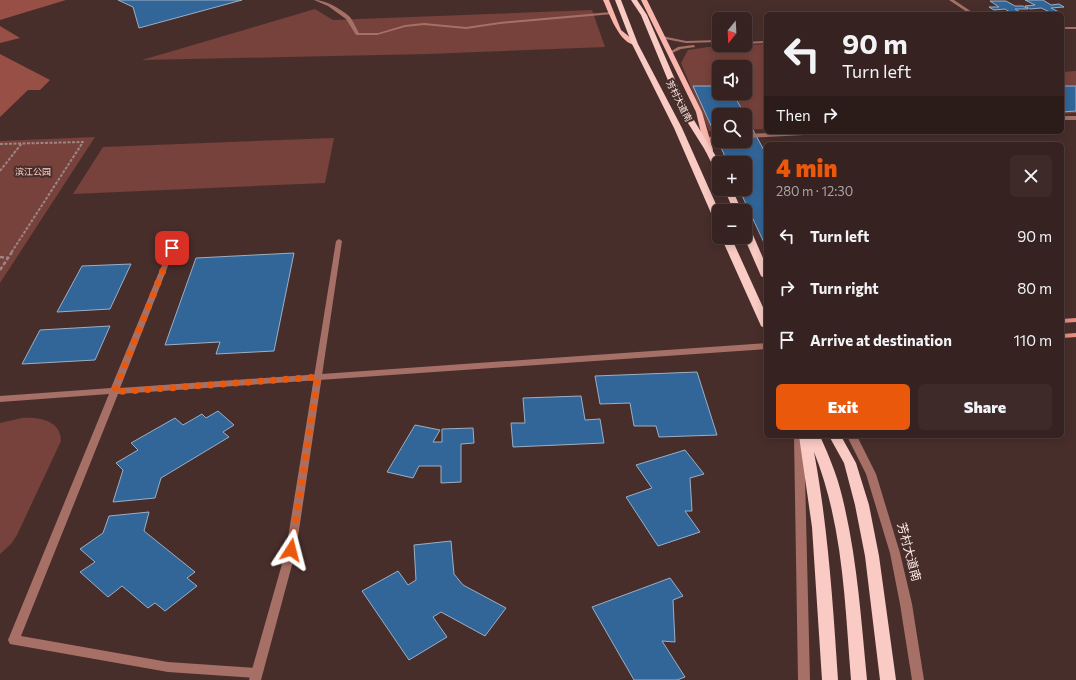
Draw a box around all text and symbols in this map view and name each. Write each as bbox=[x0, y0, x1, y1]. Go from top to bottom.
north arrow bbox=[712, 12, 752, 52]
map controls bbox=[712, 12, 752, 244]
text: 90 m bbox=[842, 26, 908, 60]
icon: left bbox=[776, 28, 828, 80]
button: sound bbox=[712, 60, 752, 100]
text: Turn left bbox=[842, 60, 911, 82]
street label: 芳村大道南 bbox=[664, 78, 695, 123]
icon: right bbox=[819, 104, 841, 126]
text: Then bbox=[776, 106, 811, 124]
button: search bbox=[712, 108, 752, 148]
text: 4 min bbox=[776, 153, 837, 182]
button: close bbox=[1010, 155, 1052, 197]
button: + bbox=[712, 156, 752, 196]
park label: 滨江公园 bbox=[15, 166, 51, 177]
text: 280 m · 12:30 bbox=[776, 183, 853, 199]
button: − bbox=[712, 204, 752, 244]
icon: left bbox=[776, 225, 798, 247]
text: Turn left bbox=[810, 227, 869, 245]
text: 90 m bbox=[1017, 227, 1052, 245]
pin bbox=[155, 231, 189, 265]
icon: arrive bbox=[161, 237, 183, 259]
icon: right bbox=[776, 277, 798, 299]
text: Turn right bbox=[810, 279, 879, 297]
text: 80 m bbox=[1017, 279, 1052, 297]
icon: arrive bbox=[776, 329, 798, 351]
text: Arrive at destination bbox=[810, 331, 952, 349]
text: 110 m bbox=[1013, 331, 1052, 349]
button: Exit bbox=[776, 384, 910, 430]
button: Share bbox=[918, 384, 1052, 430]
street label: 芳村大道南 bbox=[895, 521, 924, 583]
position arrow bbox=[270, 529, 312, 571]

